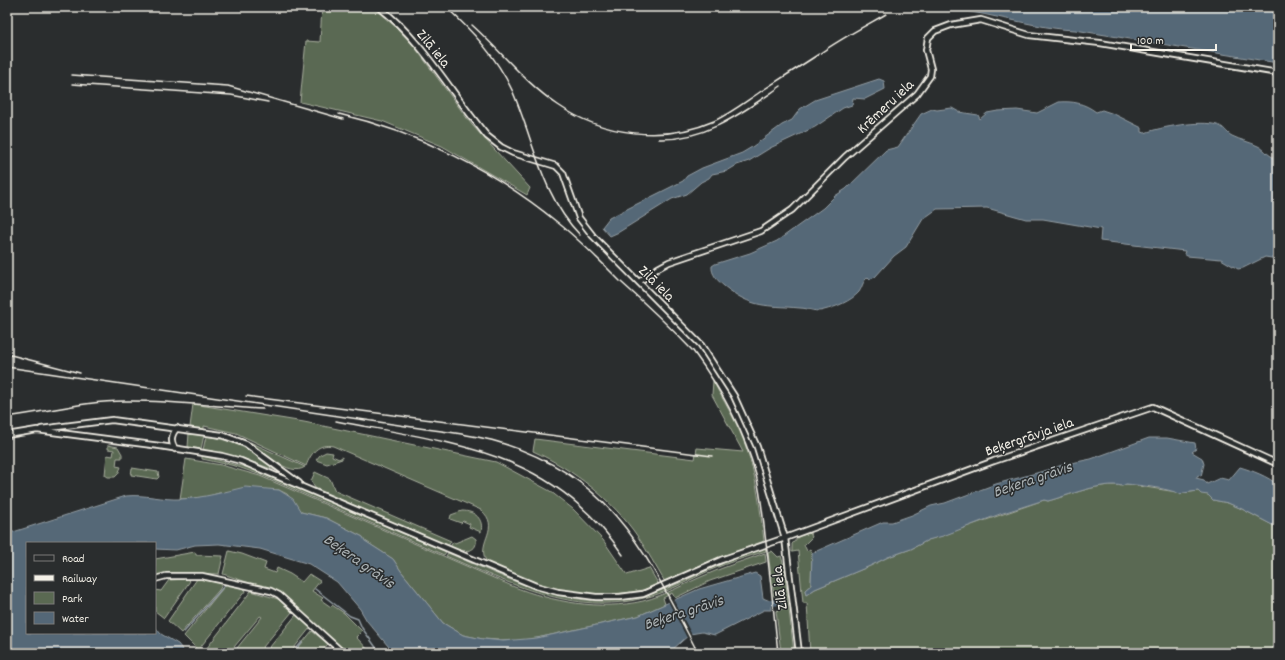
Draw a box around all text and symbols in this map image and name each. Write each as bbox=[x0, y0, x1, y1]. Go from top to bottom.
street label: Zilā iela bbox=[410, 25, 455, 74]
scale bar bbox=[1131, 26, 1216, 52]
text: 100 m bbox=[1137, 33, 1164, 50]
street label: Krēmeru iela bbox=[853, 74, 921, 140]
street label: Zilā iela bbox=[632, 261, 680, 308]
street label: Beķergrāvja iela bbox=[983, 412, 1078, 463]
water label: Beķera grāvis bbox=[990, 456, 1077, 505]
water label: Beķera grāvis bbox=[318, 529, 400, 596]
legend bbox=[26, 542, 156, 634]
text: Road bbox=[62, 551, 84, 568]
street label: Zilā iela bbox=[767, 564, 795, 611]
text: Railway bbox=[62, 571, 98, 588]
water label: Beķera grāvis bbox=[641, 589, 728, 637]
text: Park bbox=[62, 591, 83, 608]
text: Water bbox=[62, 611, 89, 628]

